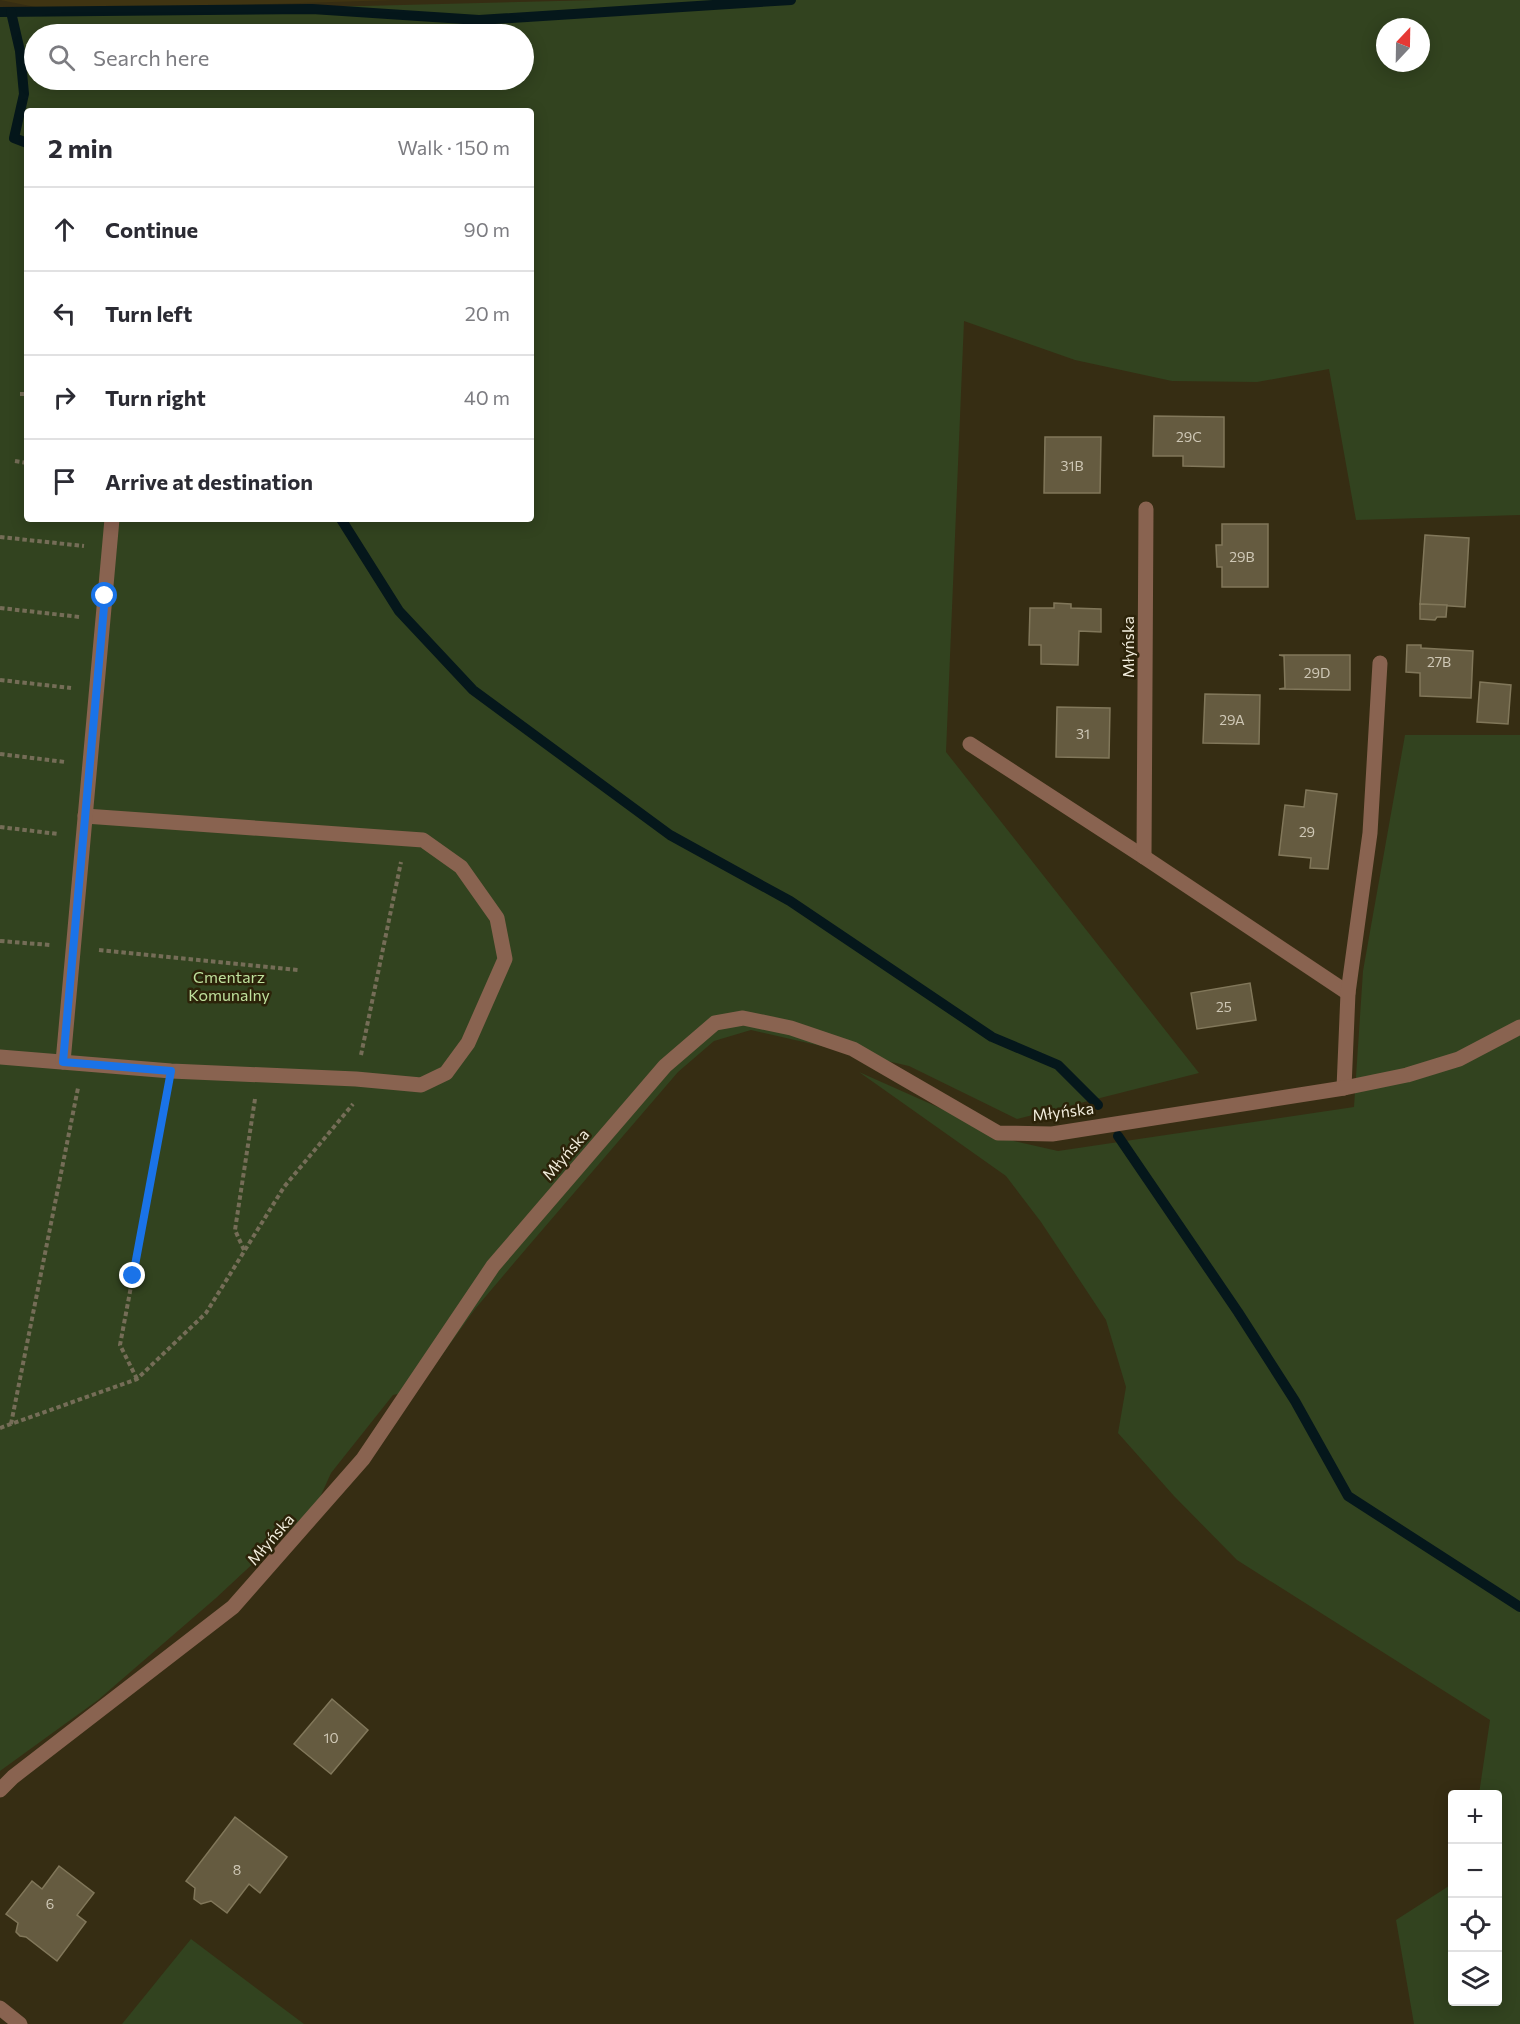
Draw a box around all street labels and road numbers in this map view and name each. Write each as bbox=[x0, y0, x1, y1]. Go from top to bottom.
street label: Młyńska bbox=[1118, 616, 1137, 678]
street label: Młyńska bbox=[1031, 1098, 1095, 1124]
street label: Młyńska bbox=[538, 1124, 592, 1184]
street label: Młyńska bbox=[243, 1509, 297, 1569]

